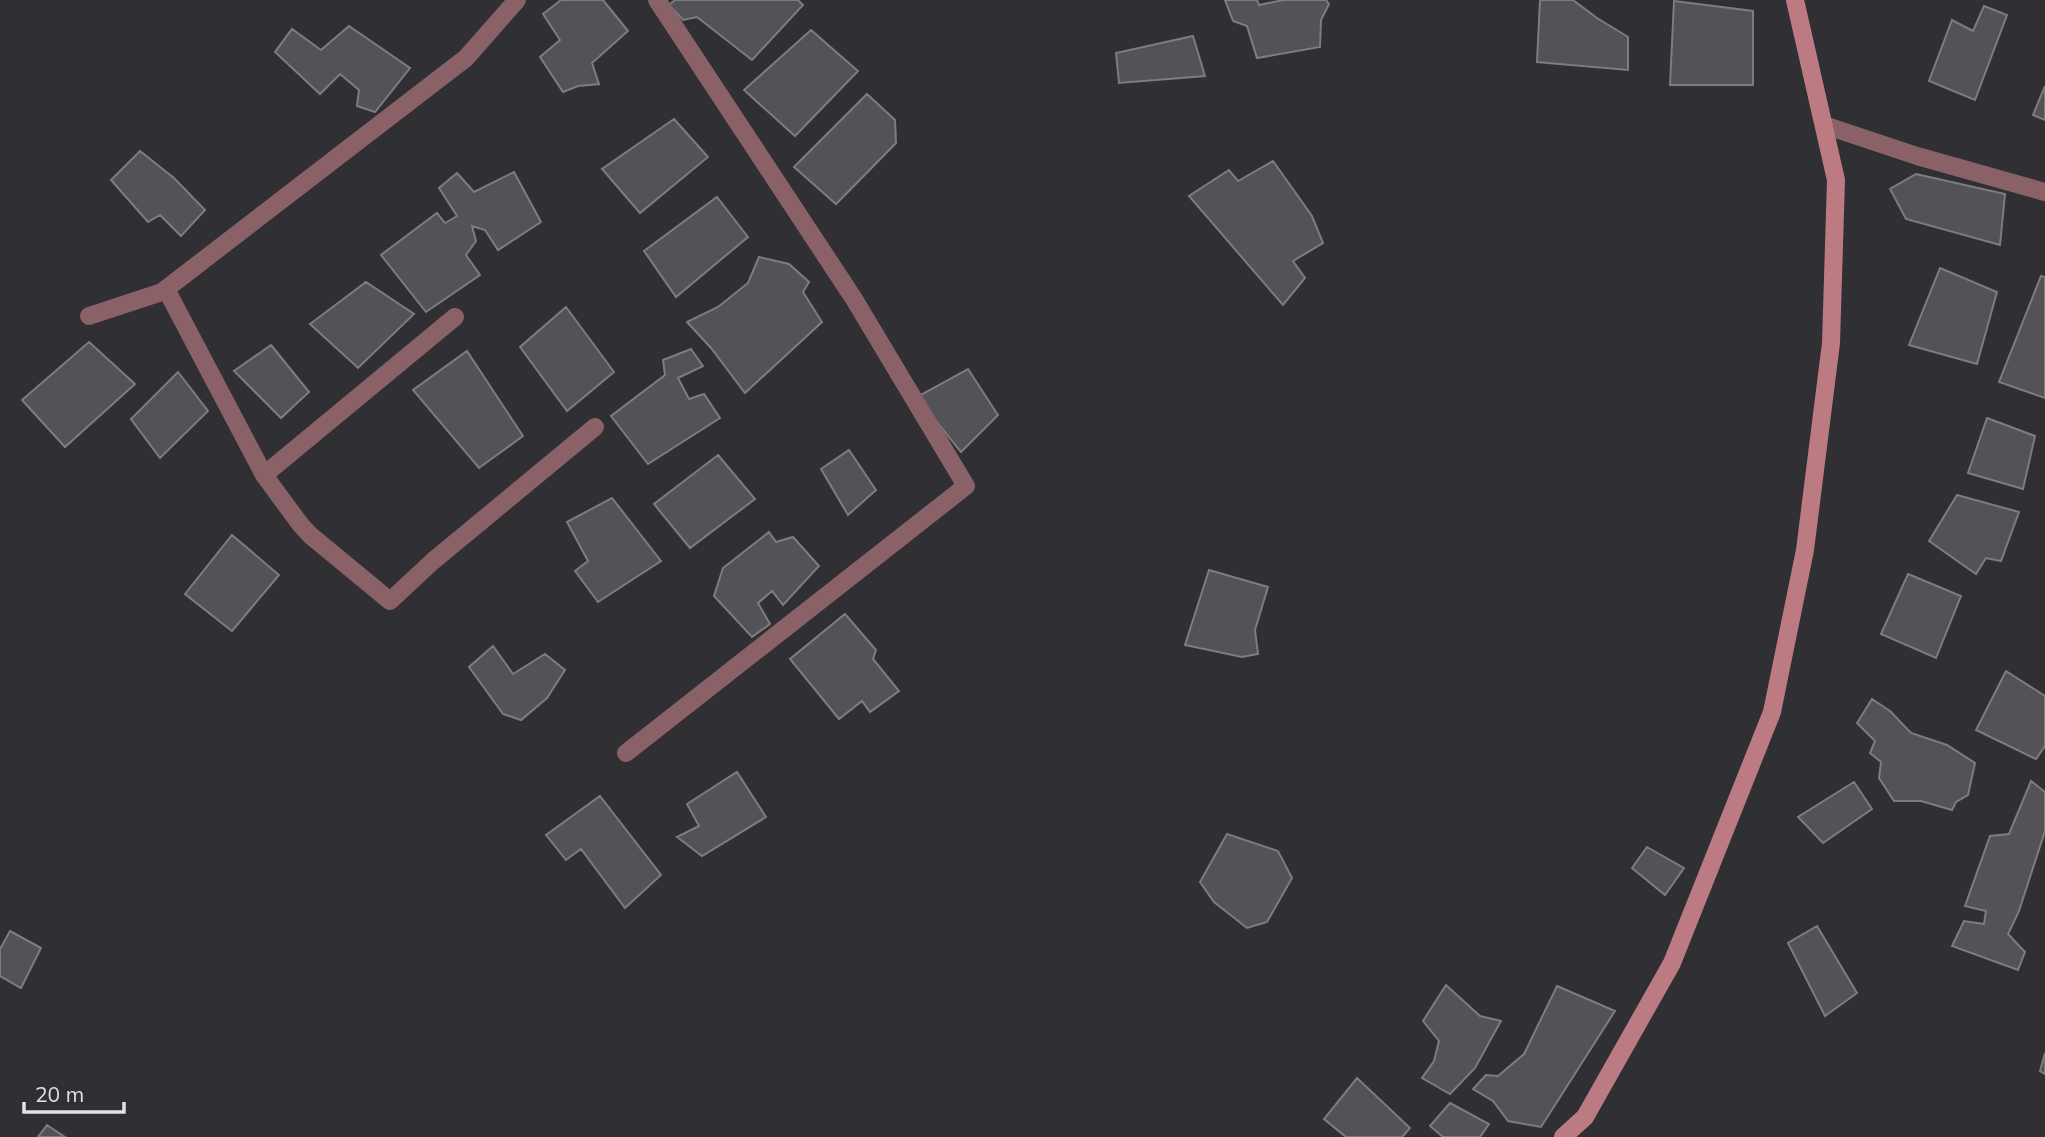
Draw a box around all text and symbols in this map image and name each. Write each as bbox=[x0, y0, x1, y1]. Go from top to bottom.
scale bar bbox=[24, 1070, 124, 1114]
text: 20 m bbox=[35, 1081, 84, 1107]

